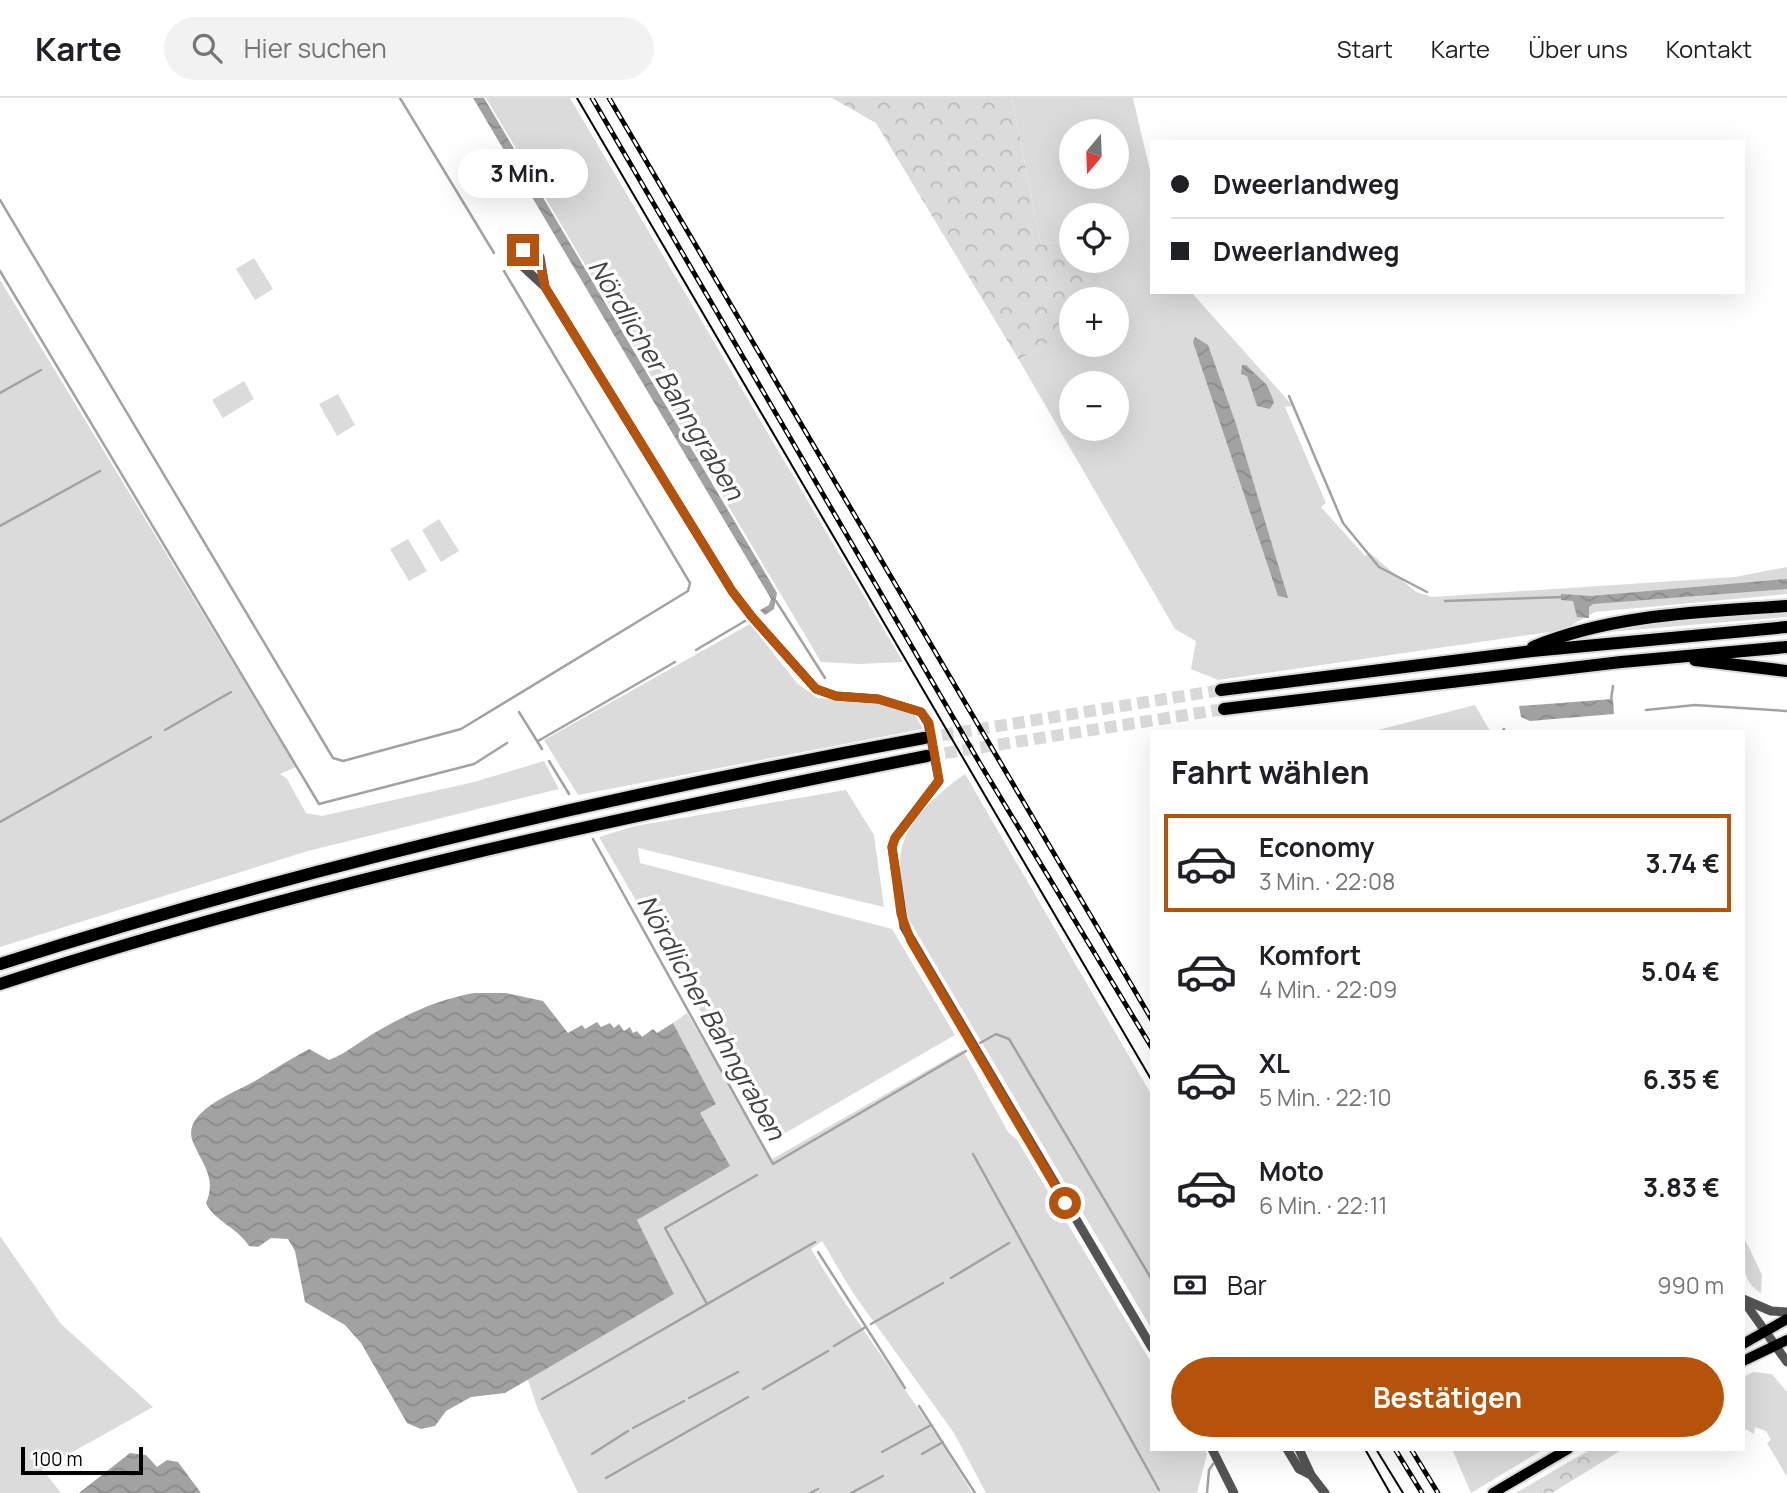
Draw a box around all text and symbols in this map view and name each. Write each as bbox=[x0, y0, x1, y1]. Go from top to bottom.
search box bbox=[164, 17, 654, 80]
text: Karte bbox=[35, 26, 122, 71]
icon: search bbox=[188, 29, 226, 67]
text: Hier suchen bbox=[244, 30, 387, 66]
text: Start bbox=[1337, 32, 1393, 65]
text: Karte bbox=[1431, 32, 1490, 65]
text: Über uns bbox=[1528, 32, 1628, 65]
text: Kontakt bbox=[1666, 32, 1752, 65]
north arrow bbox=[1059, 119, 1129, 189]
map controls bbox=[1059, 119, 1129, 441]
callout: 3 Min. bbox=[458, 149, 588, 198]
text: 3 Min. bbox=[490, 157, 556, 189]
text: Dweerlandweg bbox=[1213, 166, 1400, 202]
button: locate bbox=[1059, 203, 1129, 273]
text: Dweerlandweg bbox=[1213, 233, 1400, 269]
route end bbox=[507, 234, 539, 266]
water label: Nördlicher Bahngraben bbox=[581, 252, 754, 507]
button: + bbox=[1059, 287, 1129, 357]
button: − bbox=[1059, 371, 1129, 441]
text: Fahrt wählen bbox=[1171, 750, 1370, 794]
text: Economy bbox=[1259, 829, 1374, 865]
icon: car bbox=[1175, 832, 1238, 895]
text: 3.74 € bbox=[1645, 845, 1720, 881]
text: 3 Min. · 22:08 bbox=[1259, 865, 1395, 897]
water label: Nördlicher Bahngraben bbox=[630, 888, 795, 1147]
text: Komfort bbox=[1259, 937, 1361, 973]
icon: car bbox=[1175, 940, 1238, 1003]
text: 5.04 € bbox=[1641, 953, 1720, 989]
text: 4 Min. · 22:09 bbox=[1259, 973, 1397, 1005]
text: XL bbox=[1259, 1045, 1290, 1081]
icon: car bbox=[1175, 1048, 1238, 1111]
text: 6.35 € bbox=[1643, 1061, 1720, 1097]
text: 5 Min. · 22:10 bbox=[1259, 1081, 1392, 1113]
text: Moto bbox=[1259, 1153, 1324, 1189]
icon: car bbox=[1175, 1156, 1238, 1219]
text: 3.83 € bbox=[1643, 1169, 1720, 1205]
route start bbox=[1049, 1187, 1081, 1219]
text: 6 Min. · 22:11 bbox=[1259, 1189, 1388, 1221]
icon: cash bbox=[1171, 1266, 1209, 1304]
text: Bar bbox=[1227, 1267, 1267, 1303]
text: 990 m bbox=[1657, 1269, 1724, 1301]
button: Bestätigen bbox=[1171, 1357, 1724, 1437]
scale bar bbox=[21, 1444, 144, 1476]
text: 100 m bbox=[32, 1446, 83, 1472]

